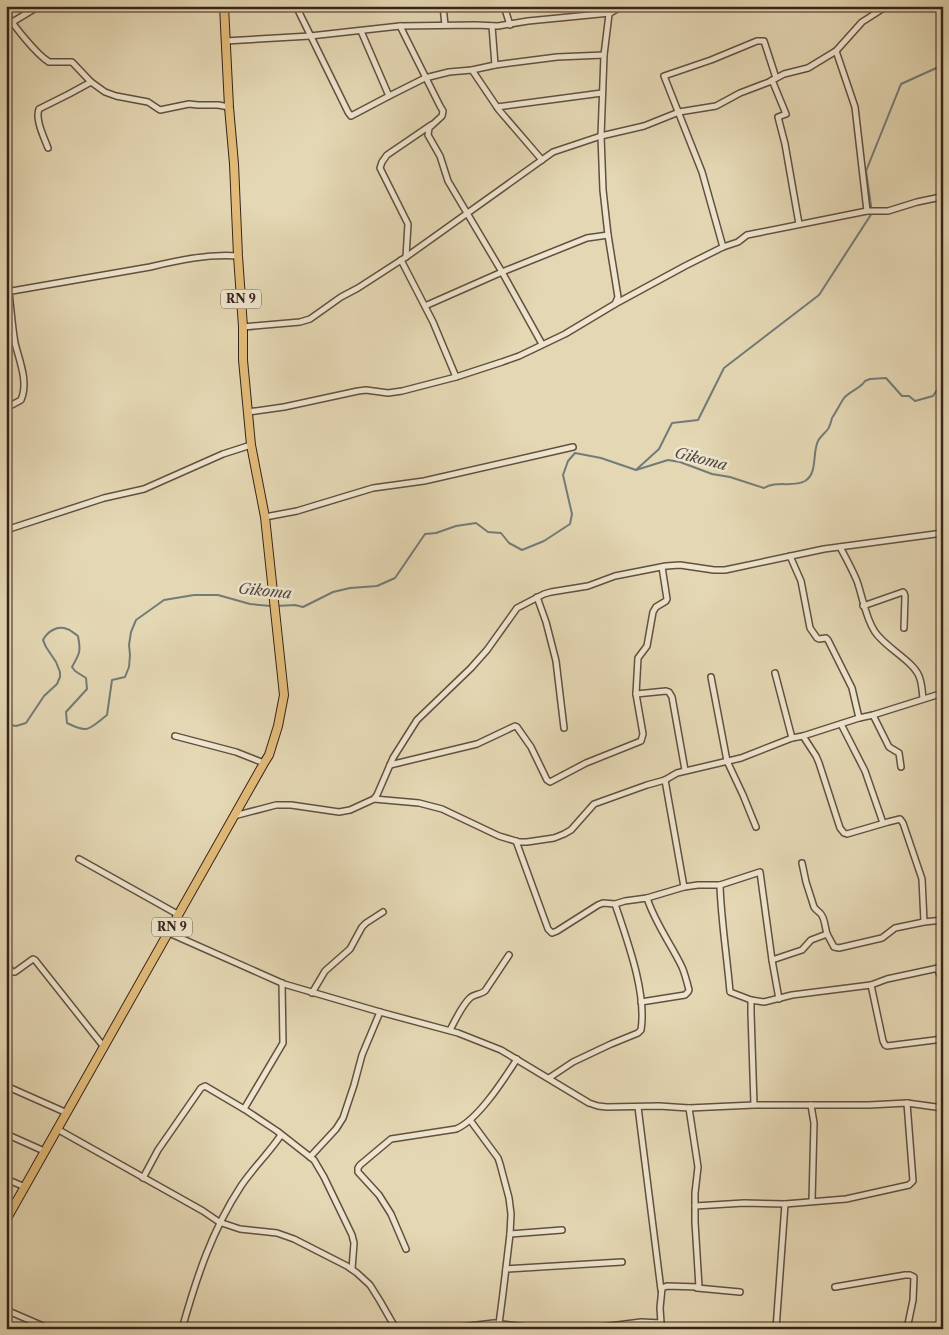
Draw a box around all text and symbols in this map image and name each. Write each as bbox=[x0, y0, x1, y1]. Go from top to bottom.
road number: RN 9 bbox=[221, 290, 261, 308]
water label: Gikoma bbox=[673, 443, 729, 474]
water label: Gikoma bbox=[237, 578, 293, 603]
road number: RN 9 bbox=[152, 918, 192, 936]

